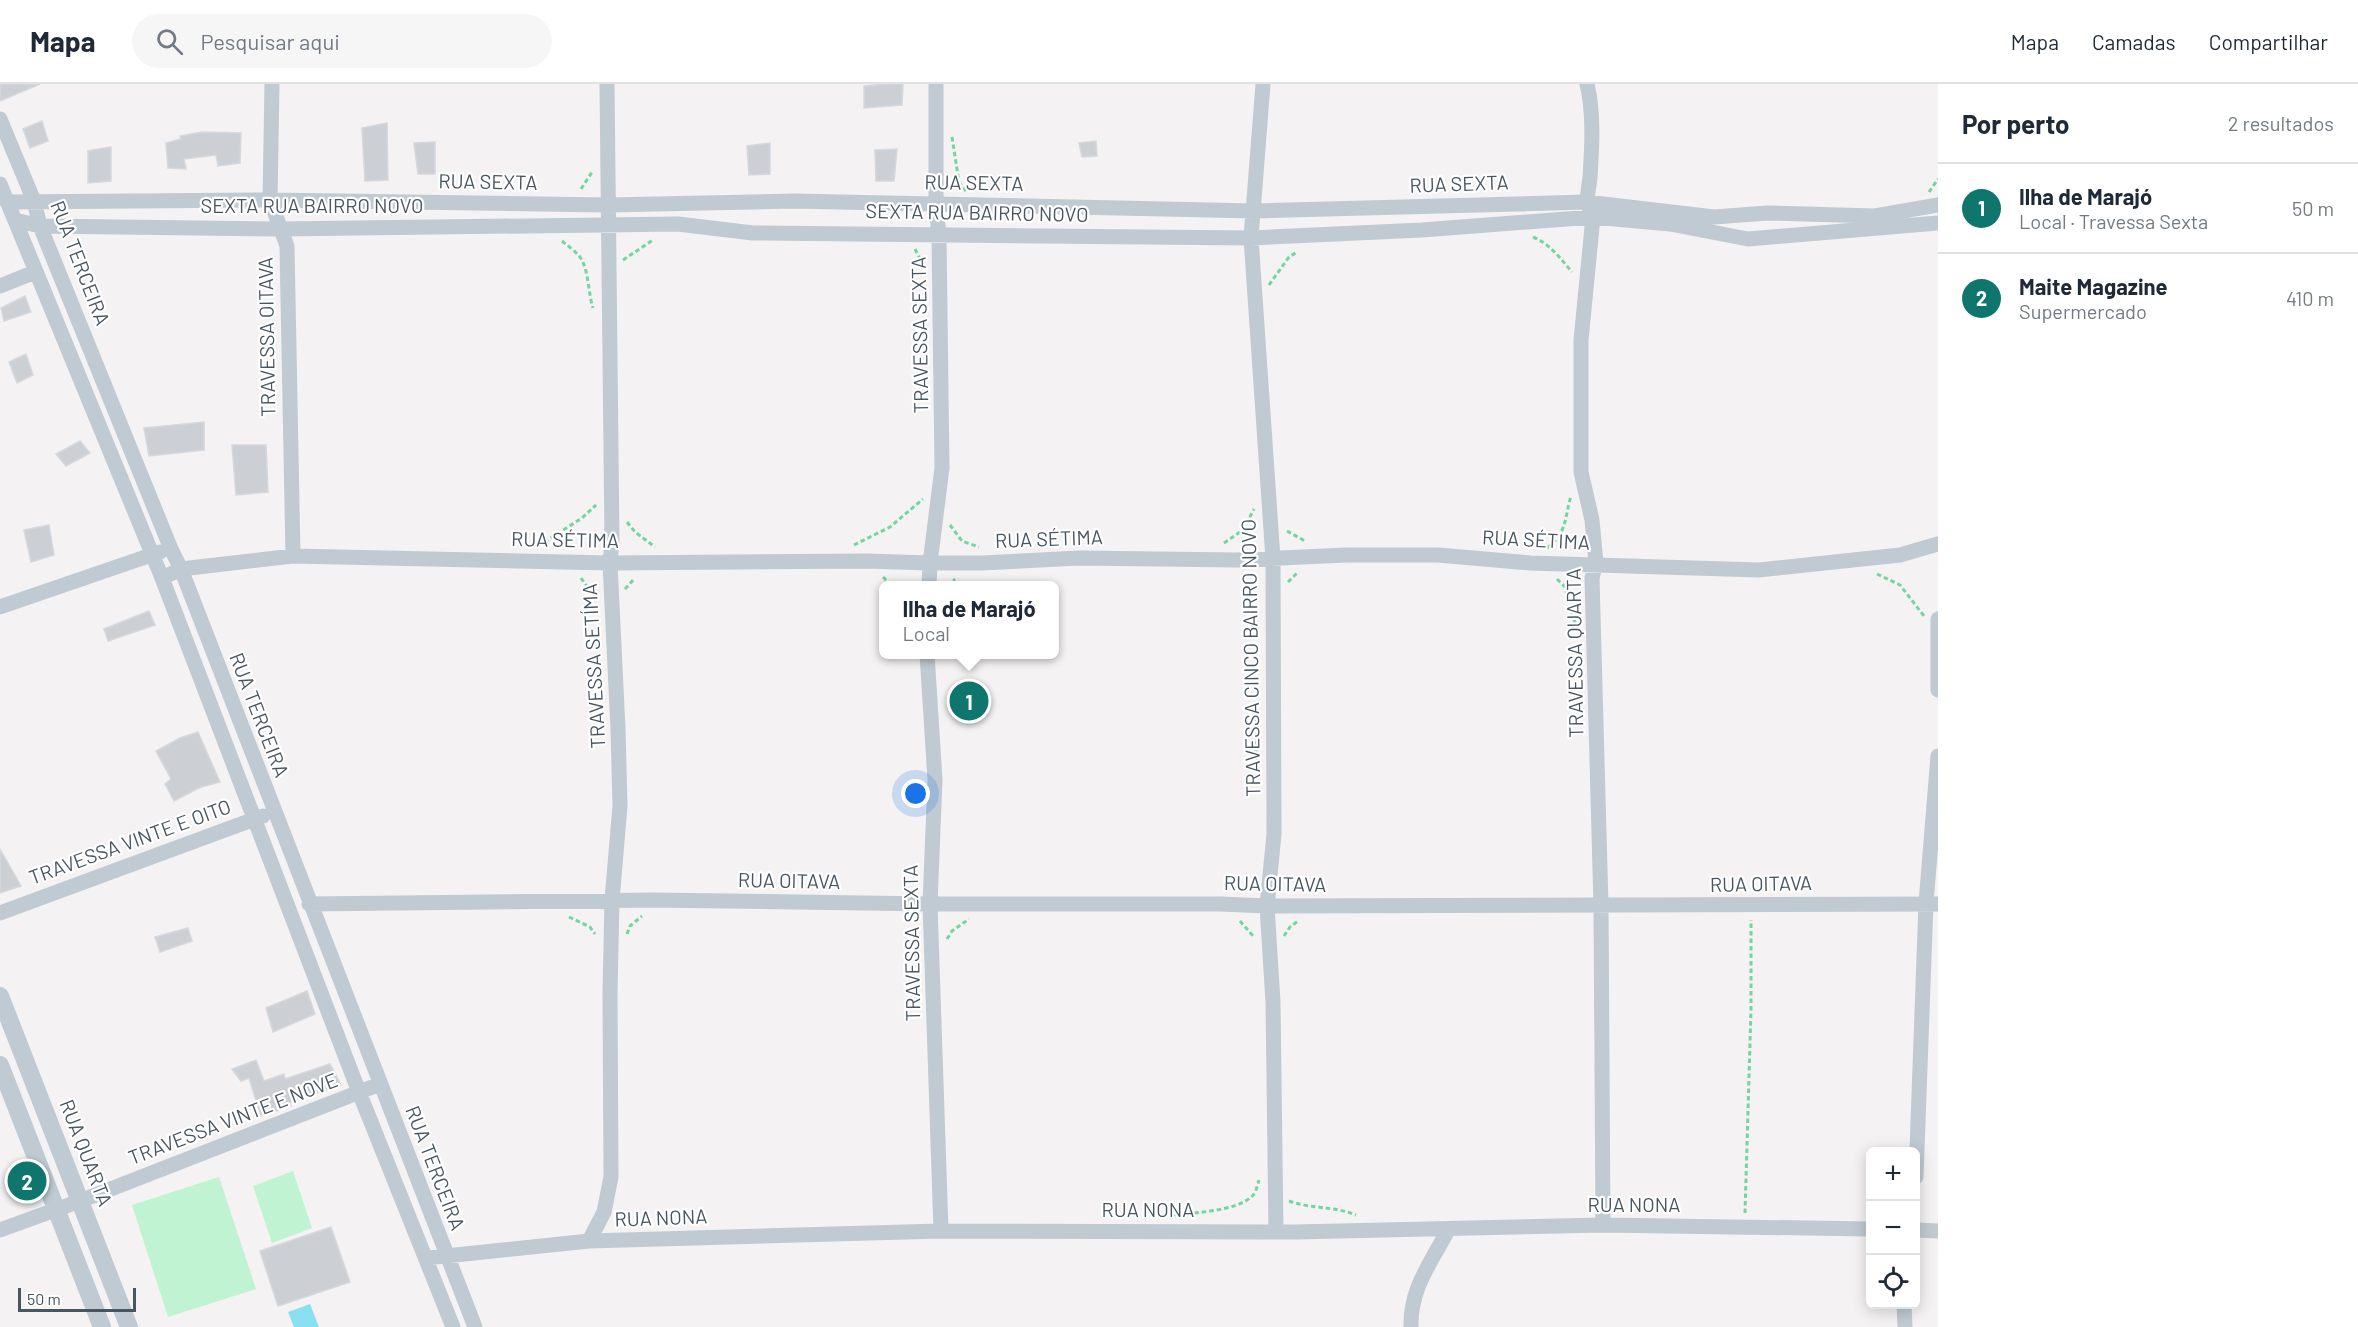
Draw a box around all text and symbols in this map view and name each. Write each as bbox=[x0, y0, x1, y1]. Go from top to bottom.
search box bbox=[132, 14, 552, 68]
text: Mapa bbox=[30, 24, 96, 58]
icon: search bbox=[153, 25, 186, 58]
text: Pesquisar aqui bbox=[201, 28, 340, 54]
text: Mapa bbox=[2011, 29, 2059, 54]
text: Camadas bbox=[2092, 29, 2176, 54]
text: Compartilhar bbox=[2209, 29, 2328, 54]
text: Por perto bbox=[1962, 108, 2070, 139]
text: 2 resultados bbox=[2228, 111, 2334, 135]
street label: RUA SEXTA bbox=[438, 168, 538, 194]
street label: RUA SEXTA bbox=[924, 169, 1024, 195]
street label: RUA SEXTA bbox=[1409, 169, 1509, 197]
text: Ilha de Marajó bbox=[2019, 183, 2152, 209]
street label: SEXTA RUA BAIRRO NOVO bbox=[200, 193, 424, 217]
text: 1 bbox=[1978, 196, 1985, 220]
text: 50 m bbox=[2292, 196, 2334, 220]
street label: RUA TERCEIRA bbox=[46, 197, 116, 328]
street label: SEXTA RUA BAIRRO NOVO bbox=[865, 198, 1089, 226]
text: Local · Travessa Sexta bbox=[2019, 209, 2208, 233]
street label: TRAVESSA OITAVA bbox=[253, 257, 279, 417]
street label: TRAVESSA SEXTA bbox=[906, 257, 932, 414]
text: Maite Magazine bbox=[2019, 273, 2167, 299]
text: 2 bbox=[1976, 286, 1987, 310]
text: 410 m bbox=[2286, 286, 2334, 310]
text: Supermercado bbox=[2019, 299, 2147, 323]
street label: TRAVESSA CINCO BAIRRO NOVO bbox=[1236, 519, 1264, 797]
street label: RUA SÉTIMA bbox=[995, 524, 1103, 552]
street label: RUA SÉTIMA bbox=[1482, 524, 1591, 554]
street label: RUA SÉTIMA bbox=[511, 526, 619, 552]
street label: TRAVESSA QUARTA bbox=[1561, 568, 1587, 738]
popup bbox=[879, 581, 1059, 659]
street label: TRAVESSA SETÍMA bbox=[577, 583, 609, 749]
text: Ilha de Marajó bbox=[902, 595, 1036, 621]
text: Local bbox=[902, 621, 950, 645]
street label: RUA TERCEIRA bbox=[225, 649, 295, 780]
pin: 1 bbox=[950, 678, 988, 724]
your location bbox=[901, 779, 930, 808]
street label: TRAVESSA VINTE E OITO bbox=[25, 793, 234, 889]
street label: TRAVESSA SEXTA bbox=[898, 865, 924, 1022]
street label: RUA OITAVA bbox=[738, 867, 840, 893]
street label: RUA OITAVA bbox=[1224, 870, 1326, 896]
street label: RUA OITAVA bbox=[1710, 870, 1812, 896]
street label: TRAVESSA VINTE E NOVE bbox=[125, 1067, 341, 1169]
street label: RUA QUARTA bbox=[56, 1096, 118, 1209]
street label: RUA TERCEIRA bbox=[401, 1102, 471, 1233]
map controls bbox=[1866, 1147, 1920, 1309]
button: + bbox=[1866, 1147, 1920, 1201]
pin: 2 bbox=[8, 1158, 46, 1204]
street label: RUA NONA bbox=[1588, 1192, 1680, 1216]
street label: RUA NONA bbox=[1102, 1197, 1194, 1221]
button: − bbox=[1866, 1201, 1920, 1255]
street label: RUA NONA bbox=[614, 1203, 708, 1231]
button: locate bbox=[1866, 1255, 1920, 1309]
scale bar bbox=[18, 1285, 136, 1312]
text: 50 m bbox=[27, 1289, 61, 1308]

